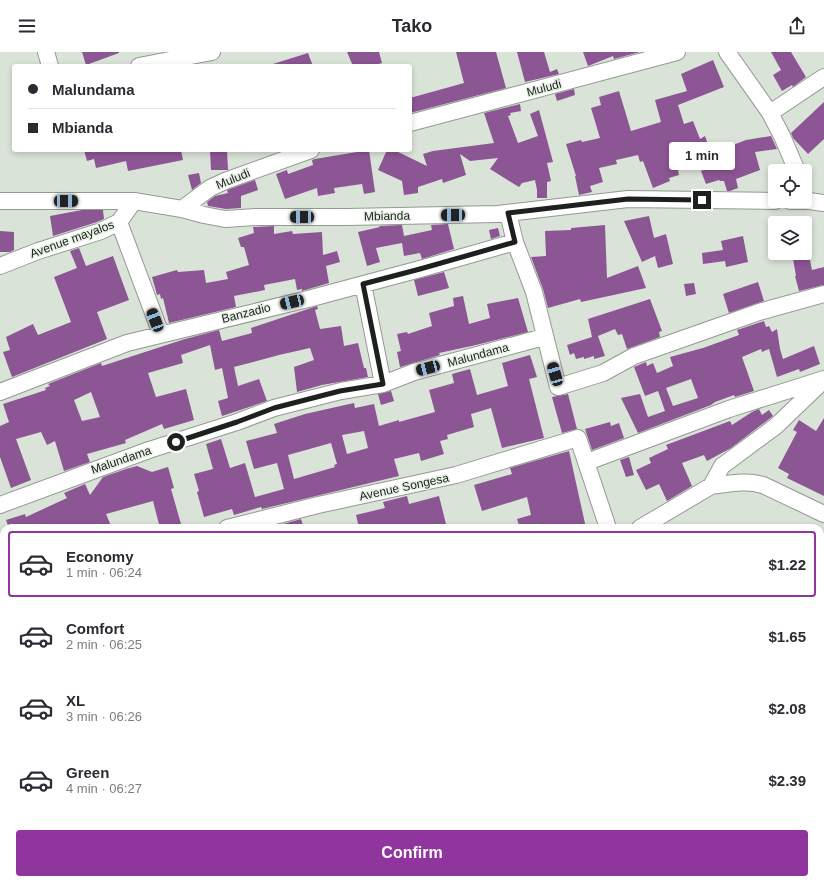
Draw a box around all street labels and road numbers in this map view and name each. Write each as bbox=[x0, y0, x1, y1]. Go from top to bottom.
street label: Muludi bbox=[525, 77, 563, 99]
street label: Muludi bbox=[214, 166, 252, 192]
street label: Mbianda bbox=[364, 209, 410, 223]
street label: Avenue mayalos bbox=[28, 217, 116, 261]
street label: Banzadio bbox=[220, 300, 272, 326]
street label: Malundama bbox=[446, 340, 510, 370]
street label: Malundama bbox=[89, 443, 153, 477]
street label: Avenue Songesa bbox=[358, 471, 450, 503]

